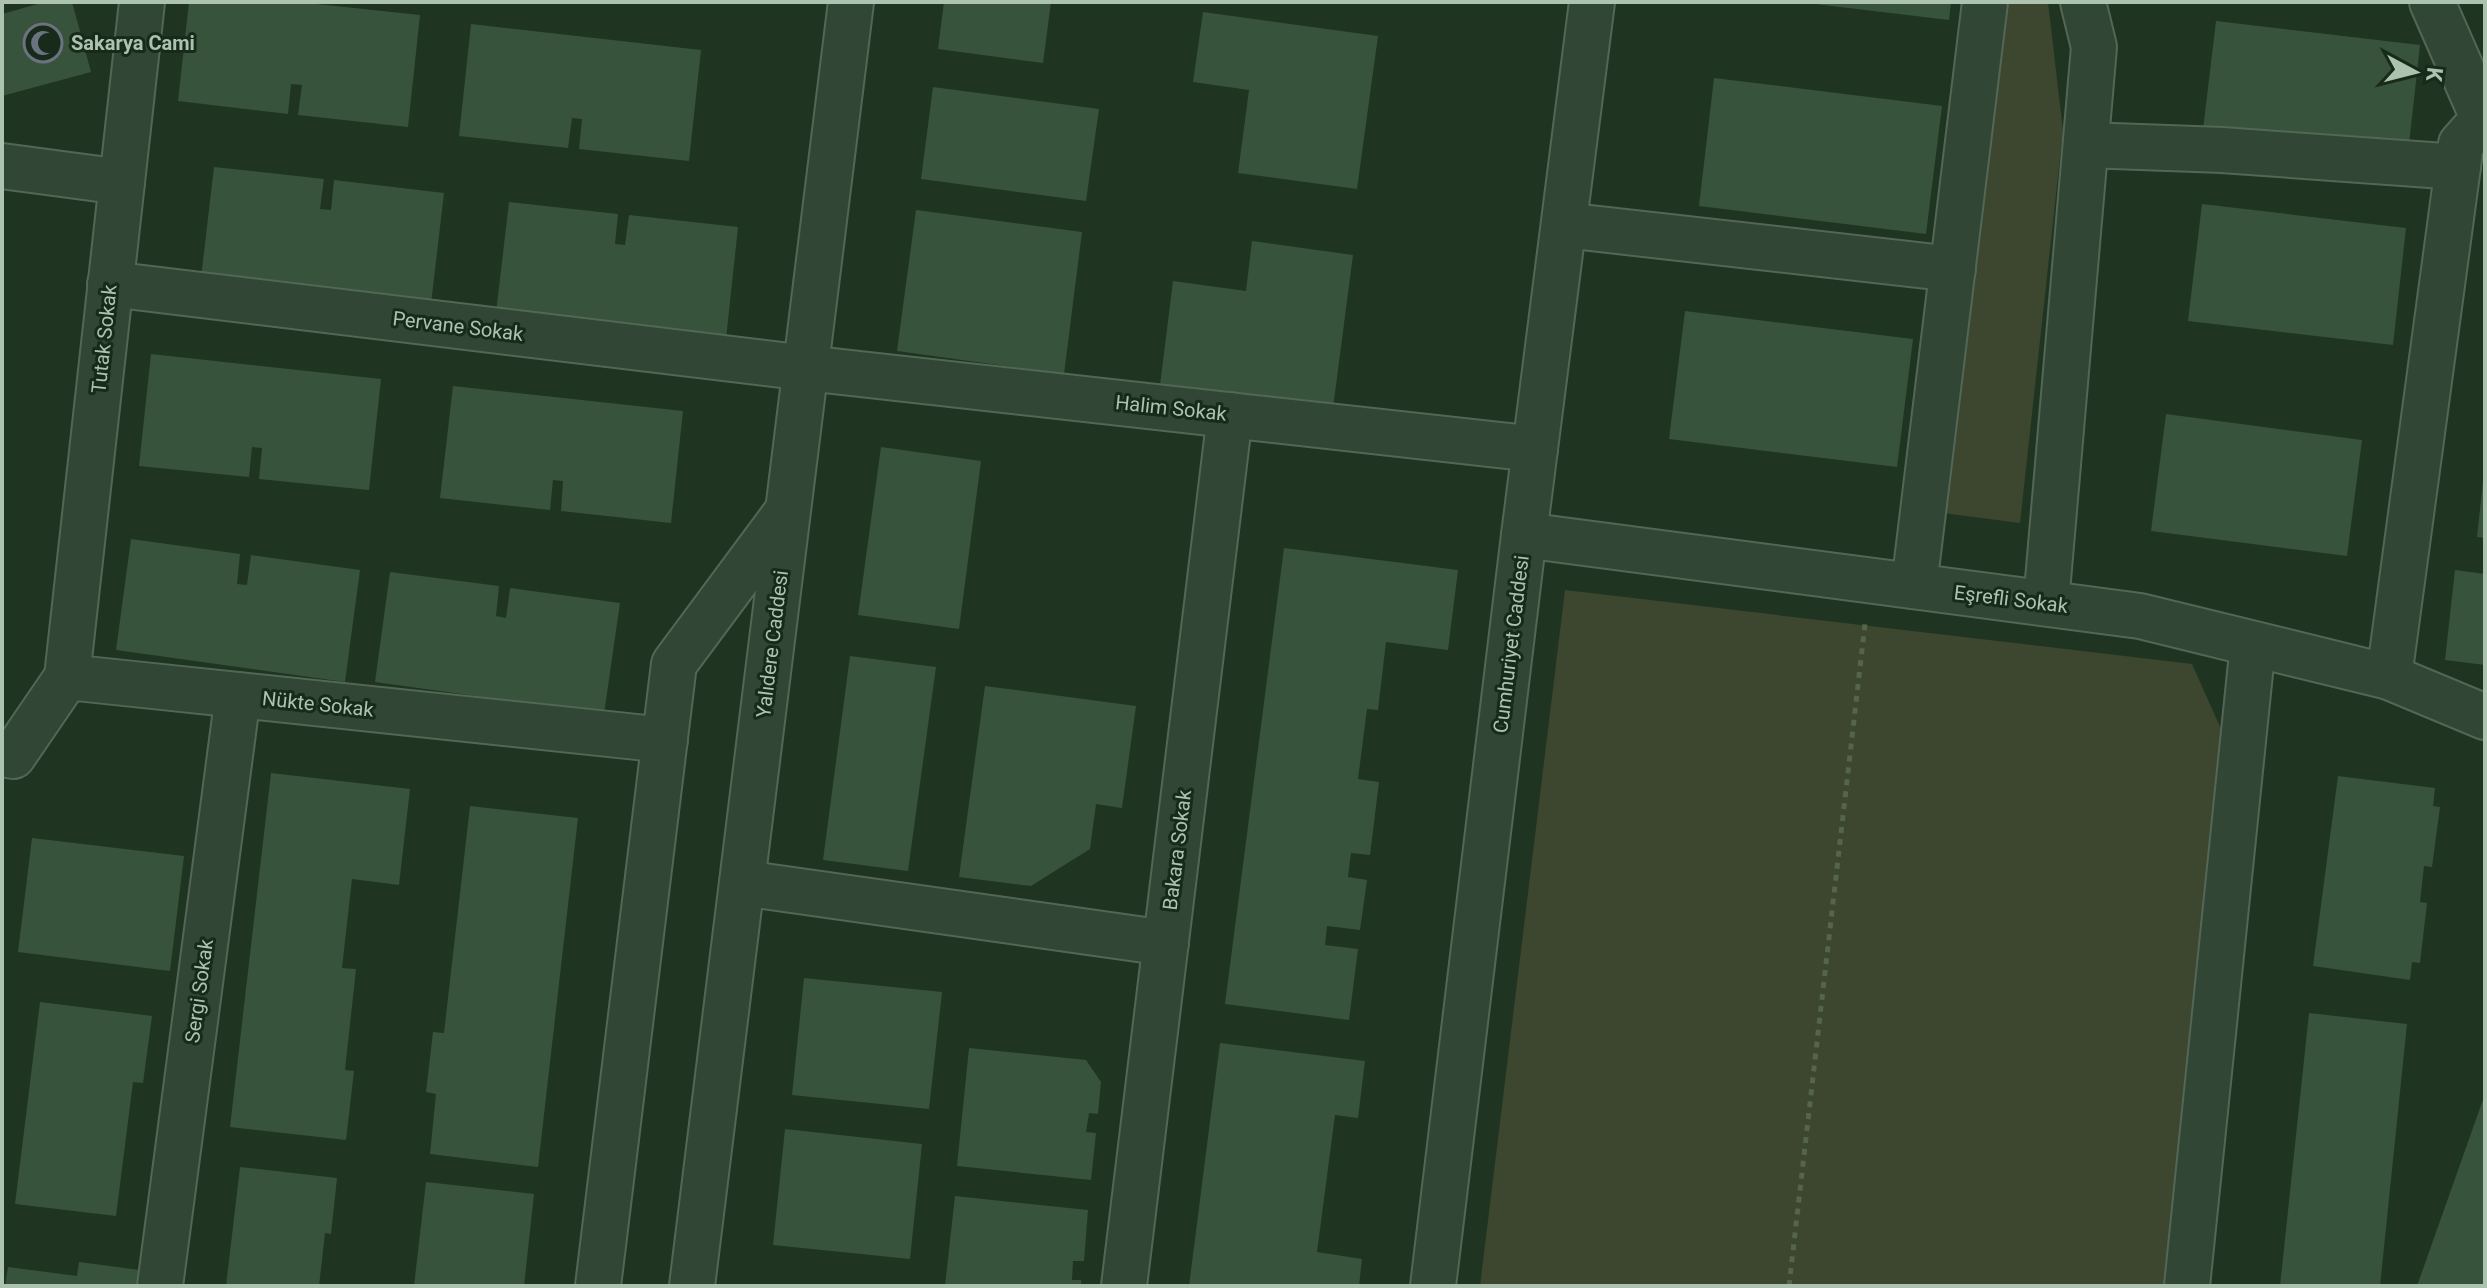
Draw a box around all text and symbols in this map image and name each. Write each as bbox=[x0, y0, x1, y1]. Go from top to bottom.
mosque icon: Sakarya Cami bbox=[22, 22, 64, 64]
place label: Sakarya Cami bbox=[71, 31, 195, 55]
north arrow bbox=[2375, 32, 2455, 112]
text: K bbox=[2421, 66, 2448, 84]
street label: Tutak Sokak bbox=[86, 283, 122, 394]
street label: Pervane Sokak bbox=[391, 306, 526, 346]
street label: Halim Sokak bbox=[1114, 390, 1229, 426]
street label: Cumhuriyet Caddesi bbox=[1488, 554, 1534, 734]
street label: Yalıdere Caddesi bbox=[751, 569, 793, 719]
street label: Eşrefli Sokak bbox=[1953, 580, 2070, 618]
street label: Nükte Sokak bbox=[261, 686, 376, 722]
street label: Bakara Sokak bbox=[1158, 788, 1196, 912]
street label: Sergi Sokak bbox=[180, 937, 218, 1044]

